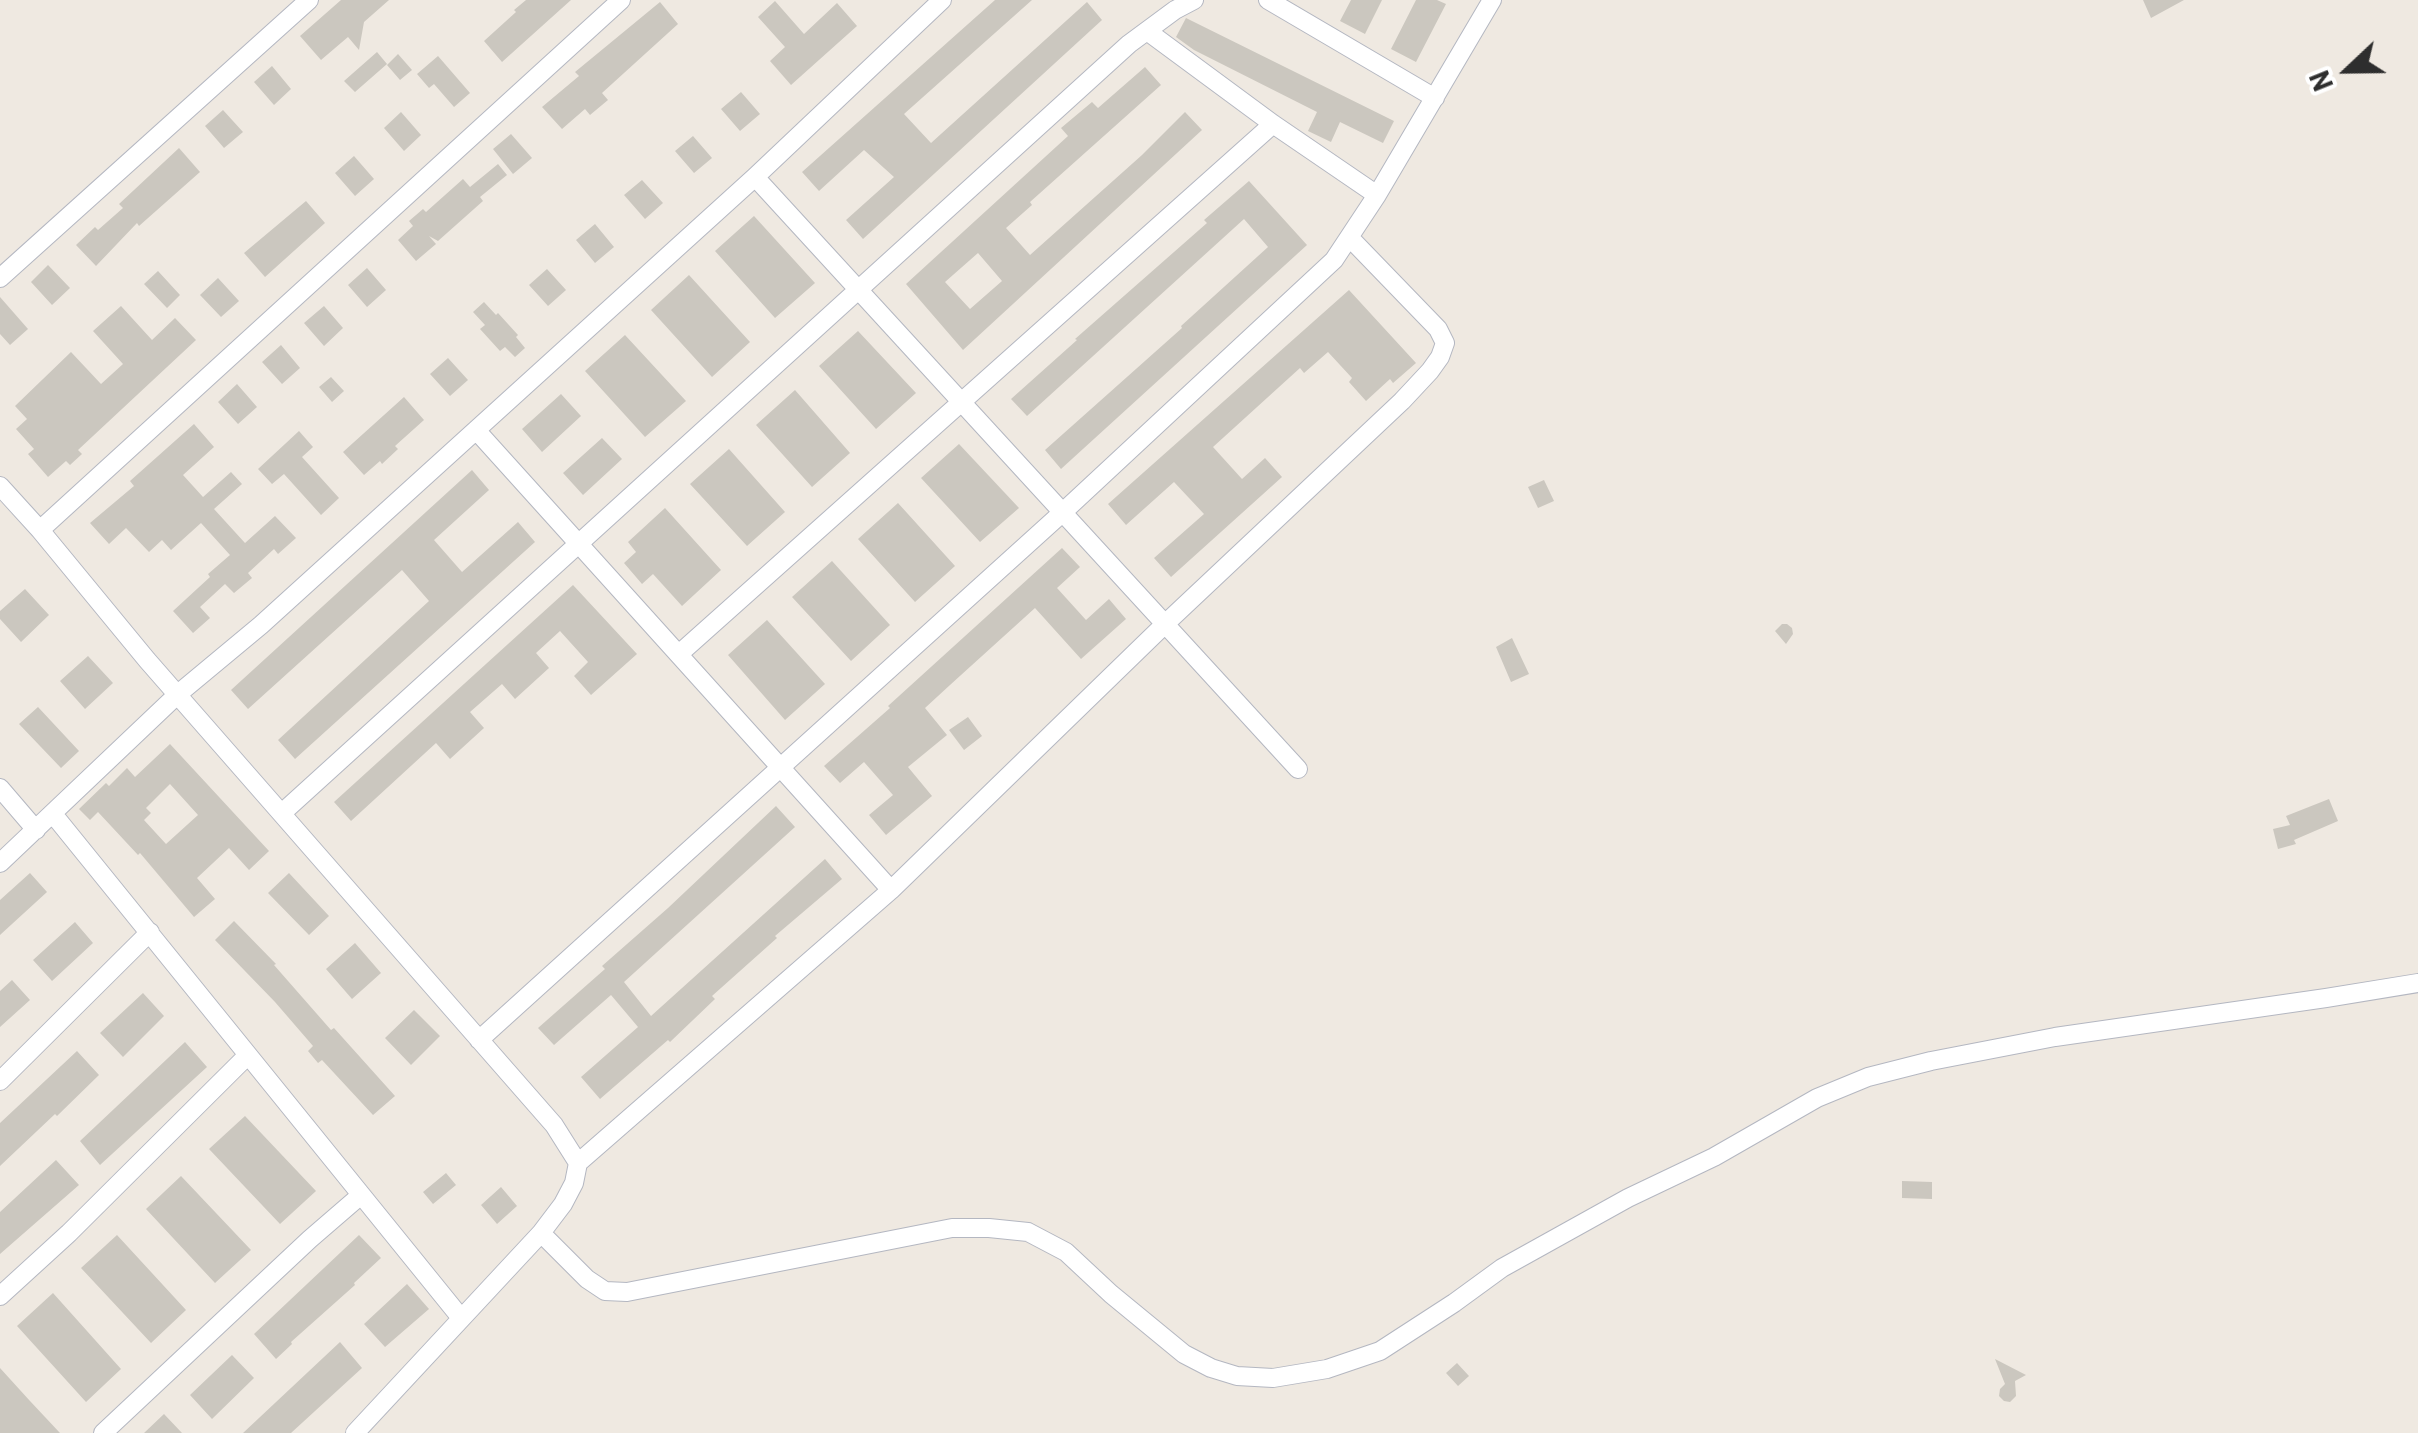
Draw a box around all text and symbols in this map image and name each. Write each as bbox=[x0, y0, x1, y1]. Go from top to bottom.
north arrow bbox=[2298, 20, 2398, 120]
text: N bbox=[2301, 66, 2339, 96]

